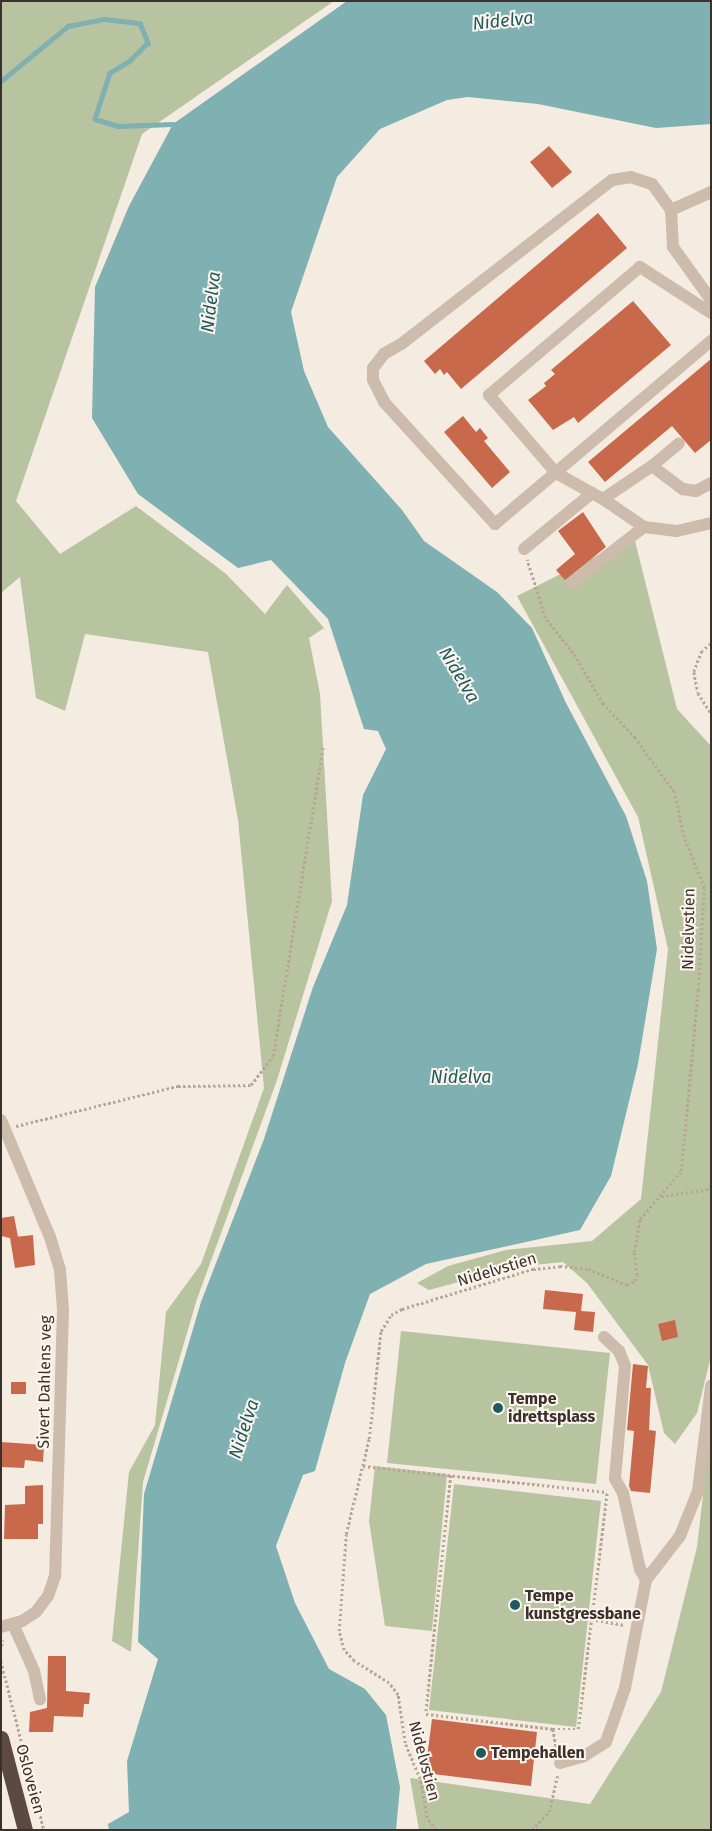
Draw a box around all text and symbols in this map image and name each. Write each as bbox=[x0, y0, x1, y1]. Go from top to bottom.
water label: Nidelva bbox=[472, 7, 534, 35]
water label: Nidelva bbox=[197, 270, 225, 334]
water label: Nidelva bbox=[434, 643, 484, 707]
street label: Nidelvstien bbox=[679, 888, 699, 970]
water label: Nidelva bbox=[430, 1066, 492, 1088]
street label: Nidelvstien bbox=[455, 1249, 539, 1291]
street label: Sivert Dahlens veg bbox=[34, 1315, 56, 1449]
place label: Tempe idrettsplass bbox=[508, 1389, 595, 1427]
water label: Nidelva bbox=[224, 1397, 264, 1461]
marker: Tempe idrettsplass bbox=[492, 1402, 504, 1414]
place label: Tempe kunstgressbane bbox=[525, 1586, 641, 1624]
marker: Tempe kunstgressbane bbox=[509, 1599, 521, 1611]
street label: Nidelvstien bbox=[404, 1719, 444, 1803]
street label: Osloveien bbox=[11, 1742, 49, 1816]
place label: Tempehallen bbox=[491, 1743, 585, 1763]
marker: Tempehallen bbox=[475, 1747, 487, 1759]

